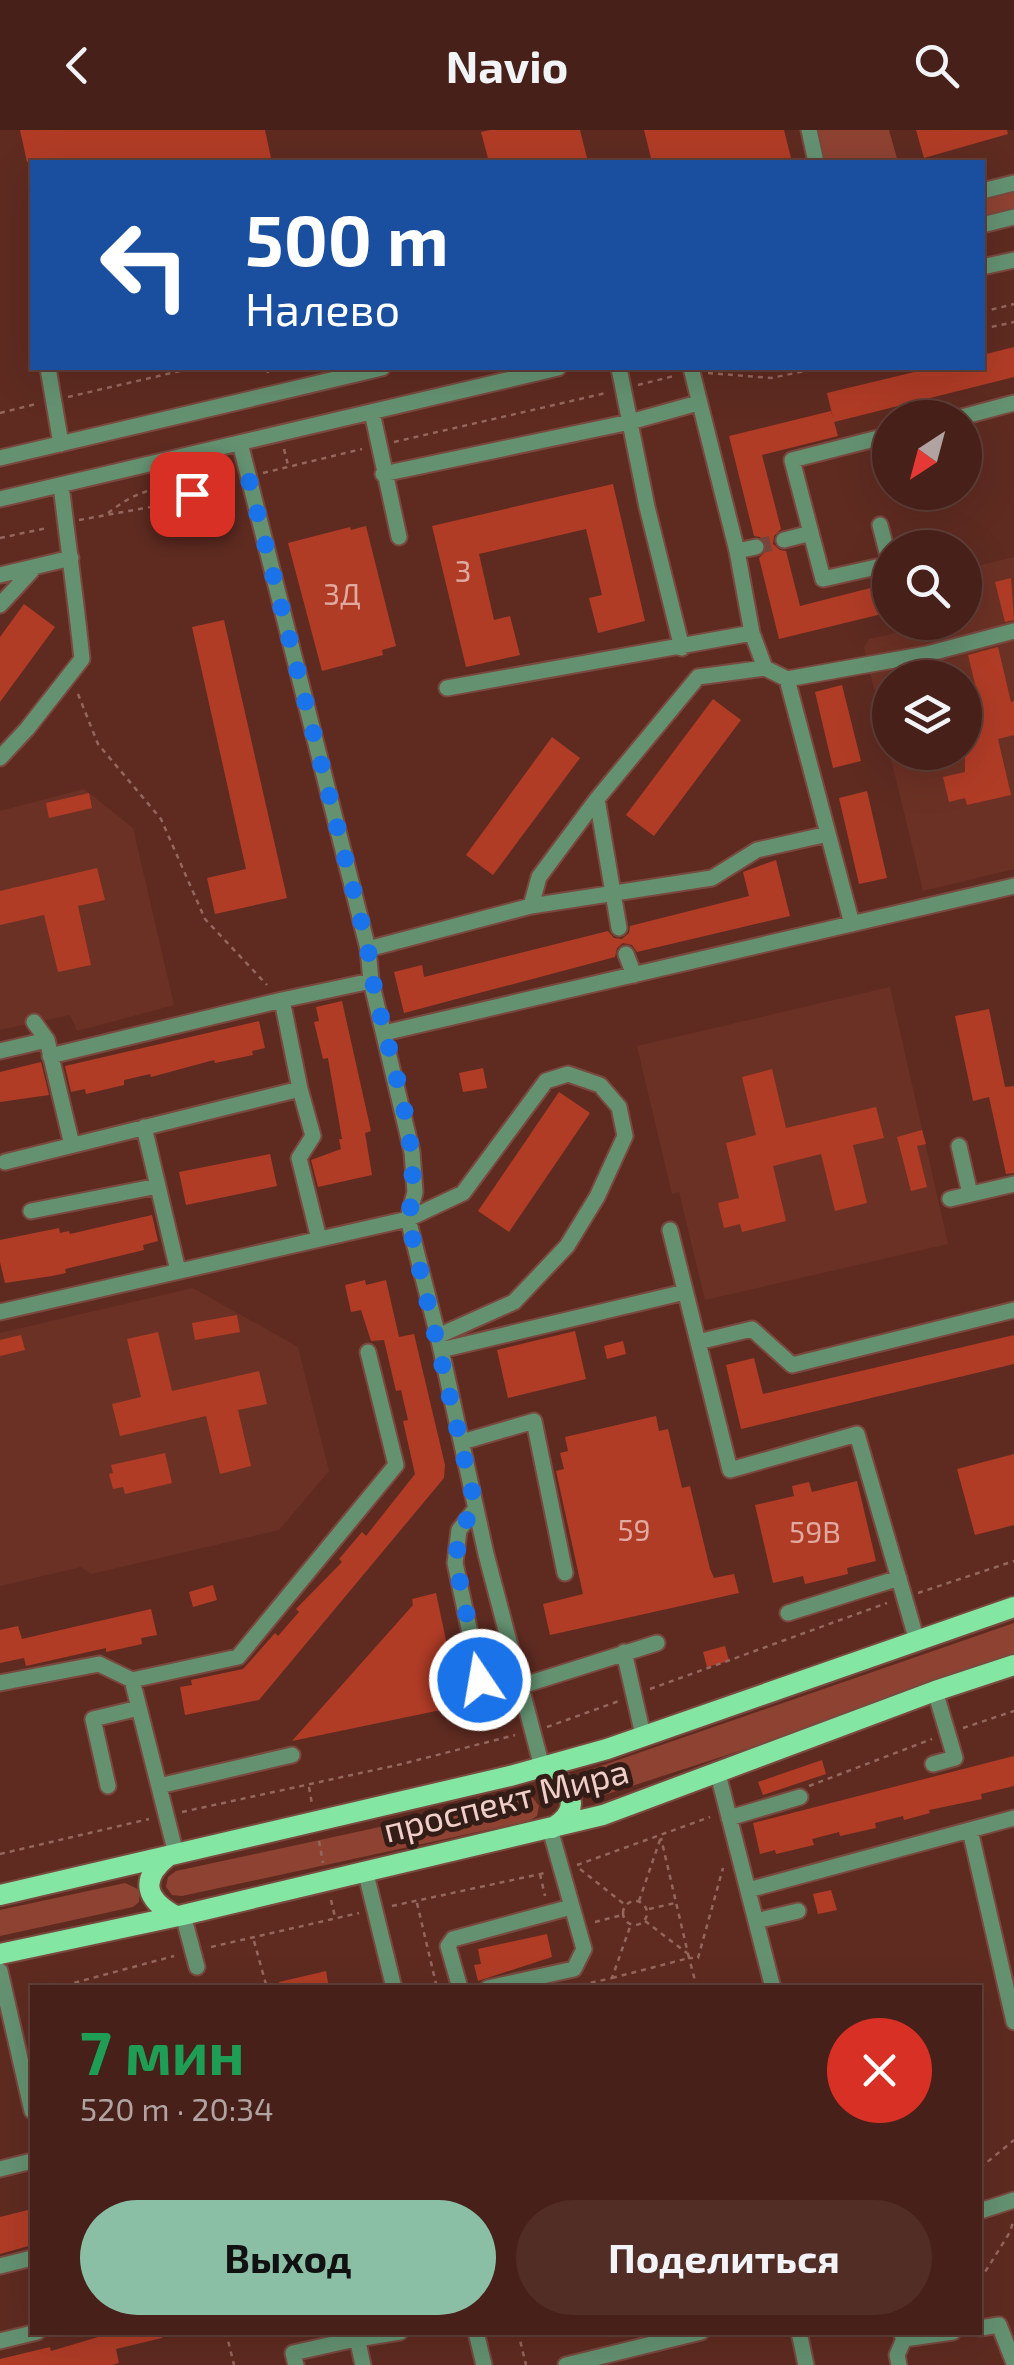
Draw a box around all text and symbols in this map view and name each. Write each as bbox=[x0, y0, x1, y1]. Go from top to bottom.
icon: back bbox=[50, 38, 105, 93]
text: Navio bbox=[446, 38, 568, 92]
icon: search bbox=[909, 38, 964, 93]
text: 500 m bbox=[245, 196, 449, 280]
icon: left bbox=[80, 200, 210, 330]
text: Налево bbox=[245, 281, 400, 335]
north arrow bbox=[872, 400, 982, 510]
map controls bbox=[872, 400, 982, 770]
pin bbox=[150, 452, 235, 537]
icon: arrive bbox=[165, 467, 220, 522]
button: search bbox=[872, 530, 982, 640]
house number: 3 bbox=[455, 552, 471, 588]
house number: 3Д bbox=[323, 575, 361, 611]
button: layers bbox=[872, 660, 982, 770]
house number: 59 bbox=[617, 1511, 651, 1547]
house number: 59В bbox=[789, 1513, 841, 1549]
position arrow bbox=[428, 1628, 532, 1732]
street label: проспект Мира bbox=[378, 1748, 633, 1850]
text: 7 мин bbox=[80, 2015, 245, 2087]
button: close bbox=[827, 2018, 932, 2123]
text: 520 m · 20:34 bbox=[80, 2089, 274, 2127]
button: Выход bbox=[80, 2200, 496, 2315]
button: Поделиться bbox=[516, 2200, 932, 2315]

